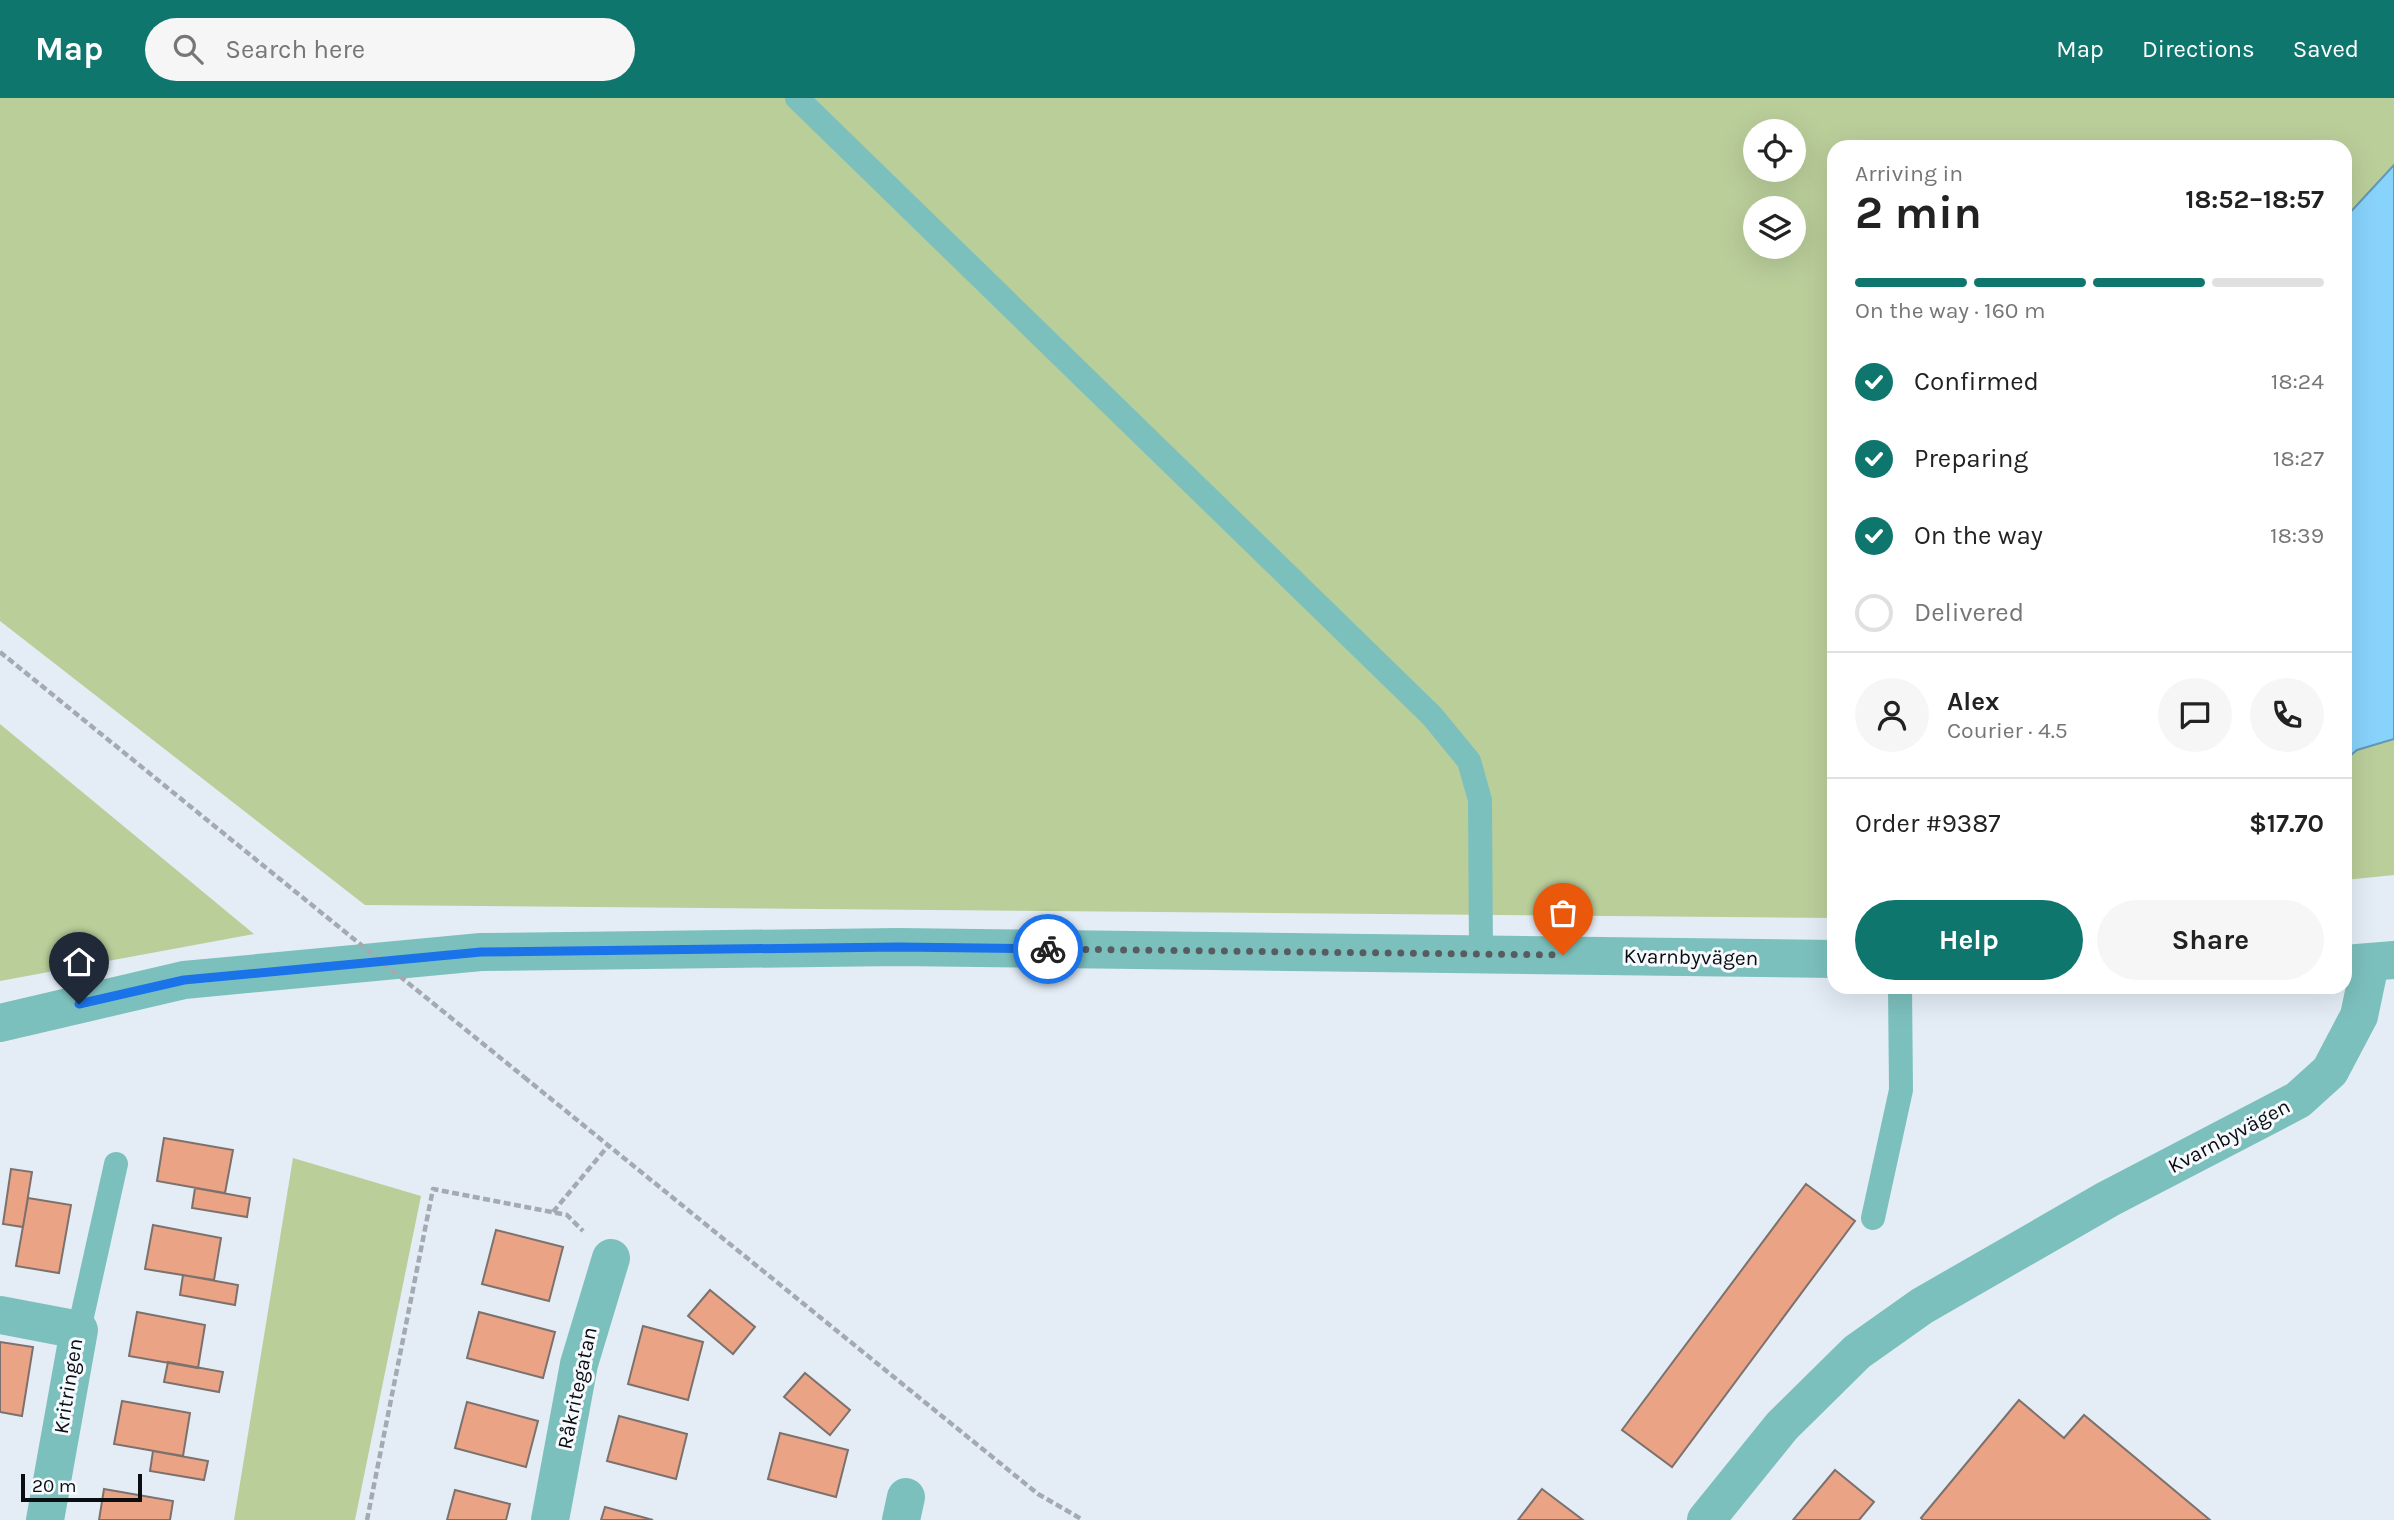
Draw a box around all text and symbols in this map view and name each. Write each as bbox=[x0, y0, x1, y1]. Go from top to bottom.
search box bbox=[145, 18, 635, 81]
text: Map bbox=[35, 30, 103, 68]
icon: search bbox=[169, 30, 207, 68]
text: Search here bbox=[225, 34, 365, 65]
text: Map bbox=[2056, 35, 2104, 63]
text: Directions bbox=[2142, 35, 2255, 63]
text: Saved bbox=[2293, 35, 2359, 63]
map controls bbox=[1743, 119, 1806, 259]
button: locate bbox=[1743, 119, 1806, 182]
text: Arriving in bbox=[1855, 160, 1963, 187]
text: 18:52–18:57 bbox=[2185, 184, 2324, 215]
text: 2 min bbox=[1855, 186, 1982, 240]
button: layers bbox=[1743, 196, 1806, 259]
text: On the way · 160 m bbox=[1855, 297, 2045, 324]
icon: check bbox=[1855, 363, 1893, 401]
text: Confirmed bbox=[1914, 366, 2039, 397]
text: 18:24 bbox=[2271, 368, 2324, 395]
icon: check bbox=[1855, 440, 1893, 478]
text: Preparing bbox=[1914, 443, 2028, 474]
text: 18:27 bbox=[2273, 445, 2324, 472]
icon: check bbox=[1855, 517, 1893, 555]
text: On the way bbox=[1914, 520, 2043, 551]
text: 18:39 bbox=[2270, 522, 2324, 549]
text: Delivered bbox=[1914, 597, 2024, 628]
button: person bbox=[1855, 678, 1929, 752]
button: chat bbox=[2158, 678, 2232, 752]
button: phone bbox=[2250, 678, 2324, 752]
text: Alex bbox=[1947, 686, 1999, 717]
text: Courier · 4.5 bbox=[1947, 717, 2068, 744]
text: Order #9387 bbox=[1855, 808, 2000, 839]
text: $17.70 bbox=[2249, 808, 2324, 839]
pin bbox=[1533, 883, 1593, 955]
icon: bag bbox=[1544, 894, 1582, 932]
button: Help bbox=[1855, 900, 2083, 980]
button: Share bbox=[2097, 900, 2324, 980]
courier bbox=[1013, 914, 1083, 984]
icon: bike bbox=[1029, 930, 1067, 968]
pin bbox=[49, 932, 109, 1004]
icon: home bbox=[60, 943, 98, 981]
street label: Kvarnbyvägen bbox=[1623, 944, 1759, 970]
street label: Kvarnbyvägen bbox=[2164, 1094, 2294, 1178]
street label: Råkritegatan bbox=[552, 1325, 602, 1451]
street label: Kritringen bbox=[49, 1337, 87, 1435]
scale bar bbox=[21, 1471, 142, 1503]
text: 20 m bbox=[32, 1475, 77, 1497]

